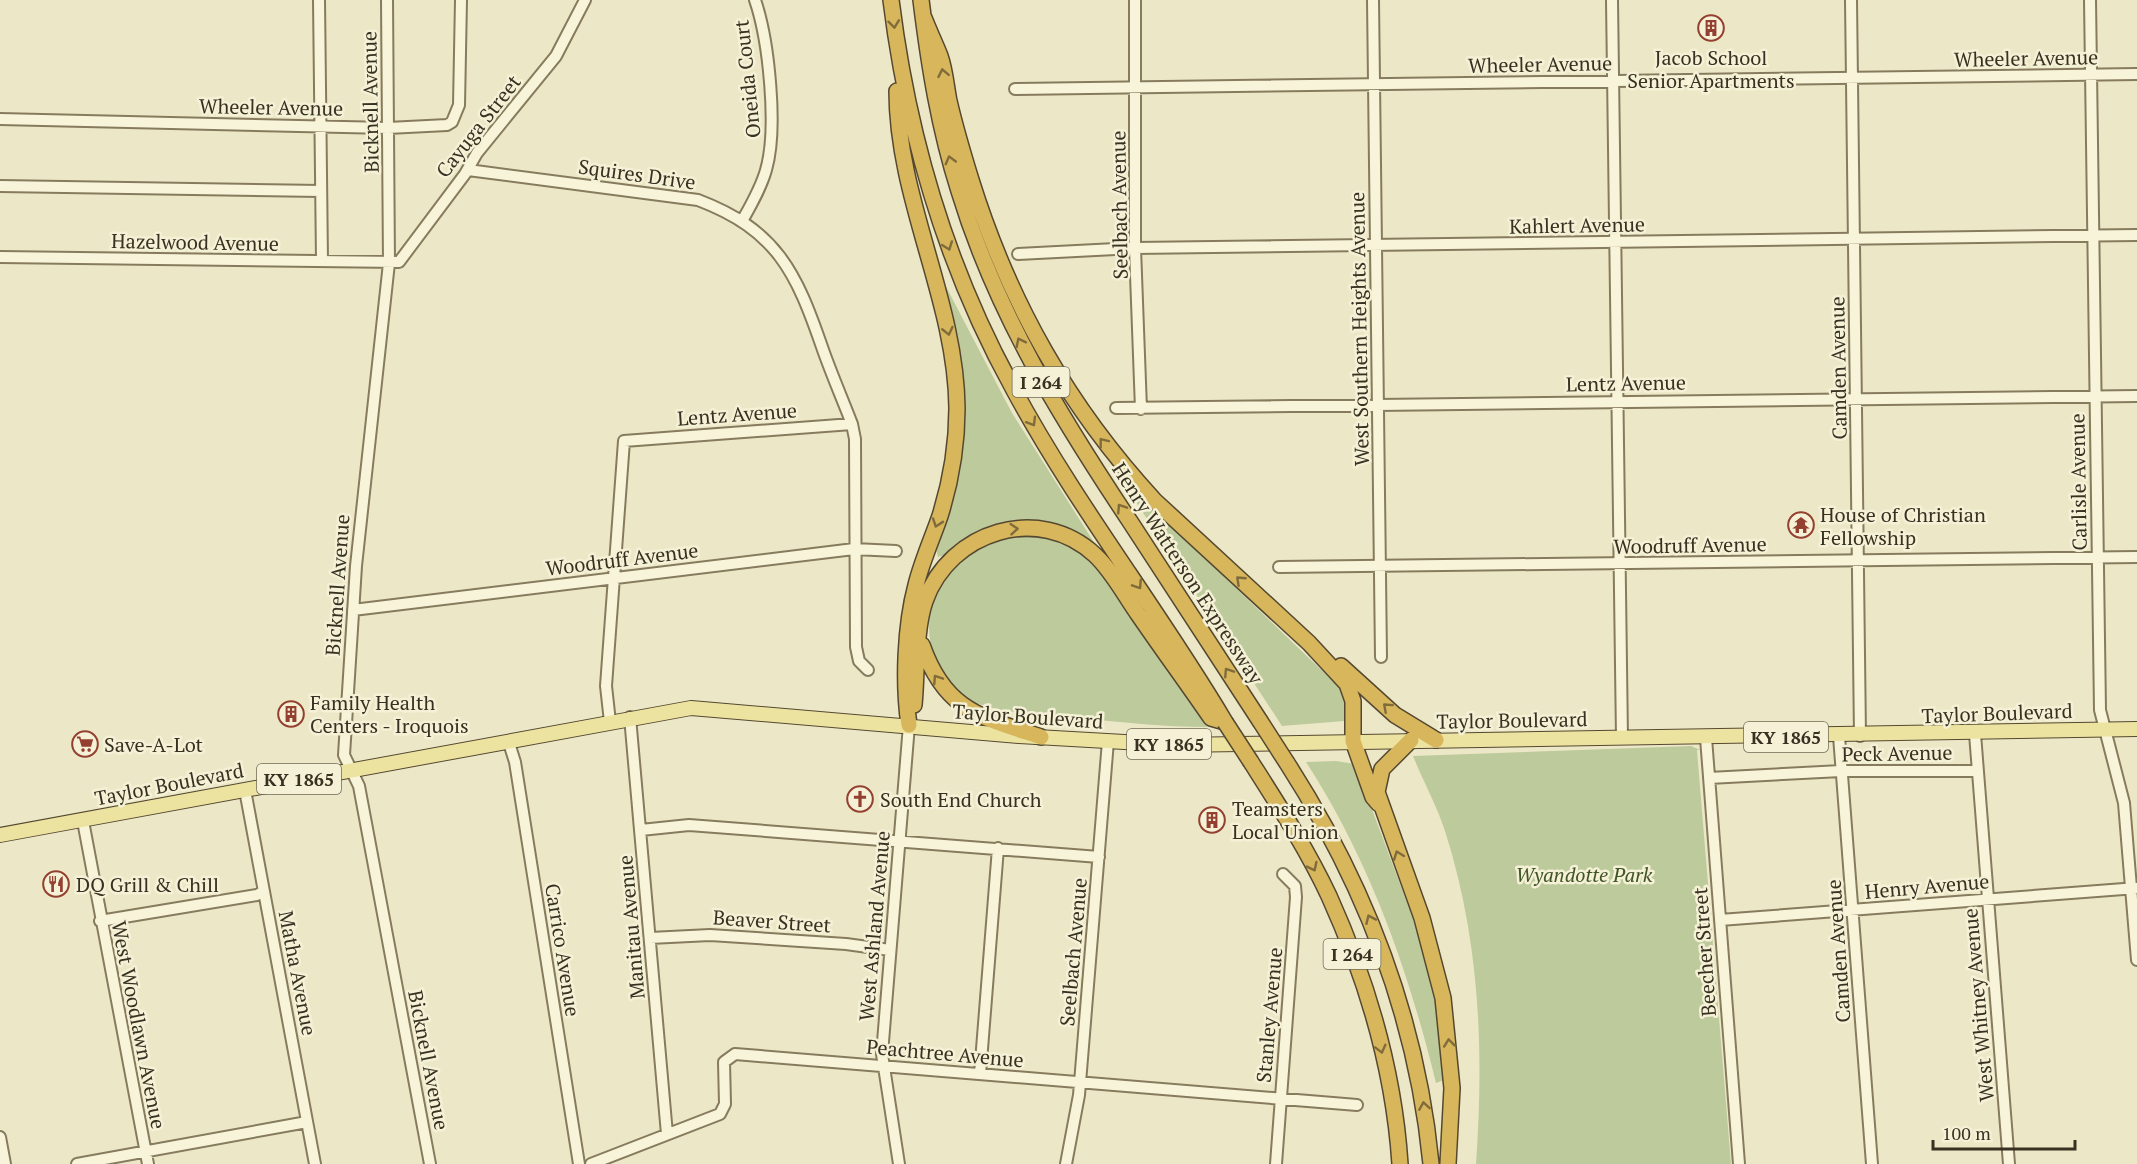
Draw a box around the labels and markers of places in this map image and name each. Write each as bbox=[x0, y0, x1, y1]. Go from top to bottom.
building icon: Jacob School Senior Apartments bbox=[1696, 13, 1726, 43]
place label: Jacob School Senior Apartments bbox=[1627, 44, 1795, 94]
place label: House of Christian Fellowship bbox=[1820, 501, 1986, 551]
temple icon: House of Christian Fellowship bbox=[1786, 510, 1816, 540]
place label: Family Health Centers - Iroquois bbox=[310, 689, 469, 739]
building icon: Family Health Centers - Iroquois bbox=[276, 699, 306, 729]
supermarket icon: Save-A-Lot bbox=[70, 729, 100, 759]
place label: Save-A-Lot bbox=[104, 731, 204, 758]
church icon: South End Church bbox=[845, 784, 875, 814]
place label: South End Church bbox=[880, 786, 1042, 813]
place label: Teamsters Local Union bbox=[1232, 795, 1339, 845]
building icon: Teamsters Local Union bbox=[1197, 805, 1227, 835]
restaurant icon: DQ Grill & Chill bbox=[41, 869, 71, 899]
place label: DQ Grill & Chill bbox=[76, 871, 219, 898]

